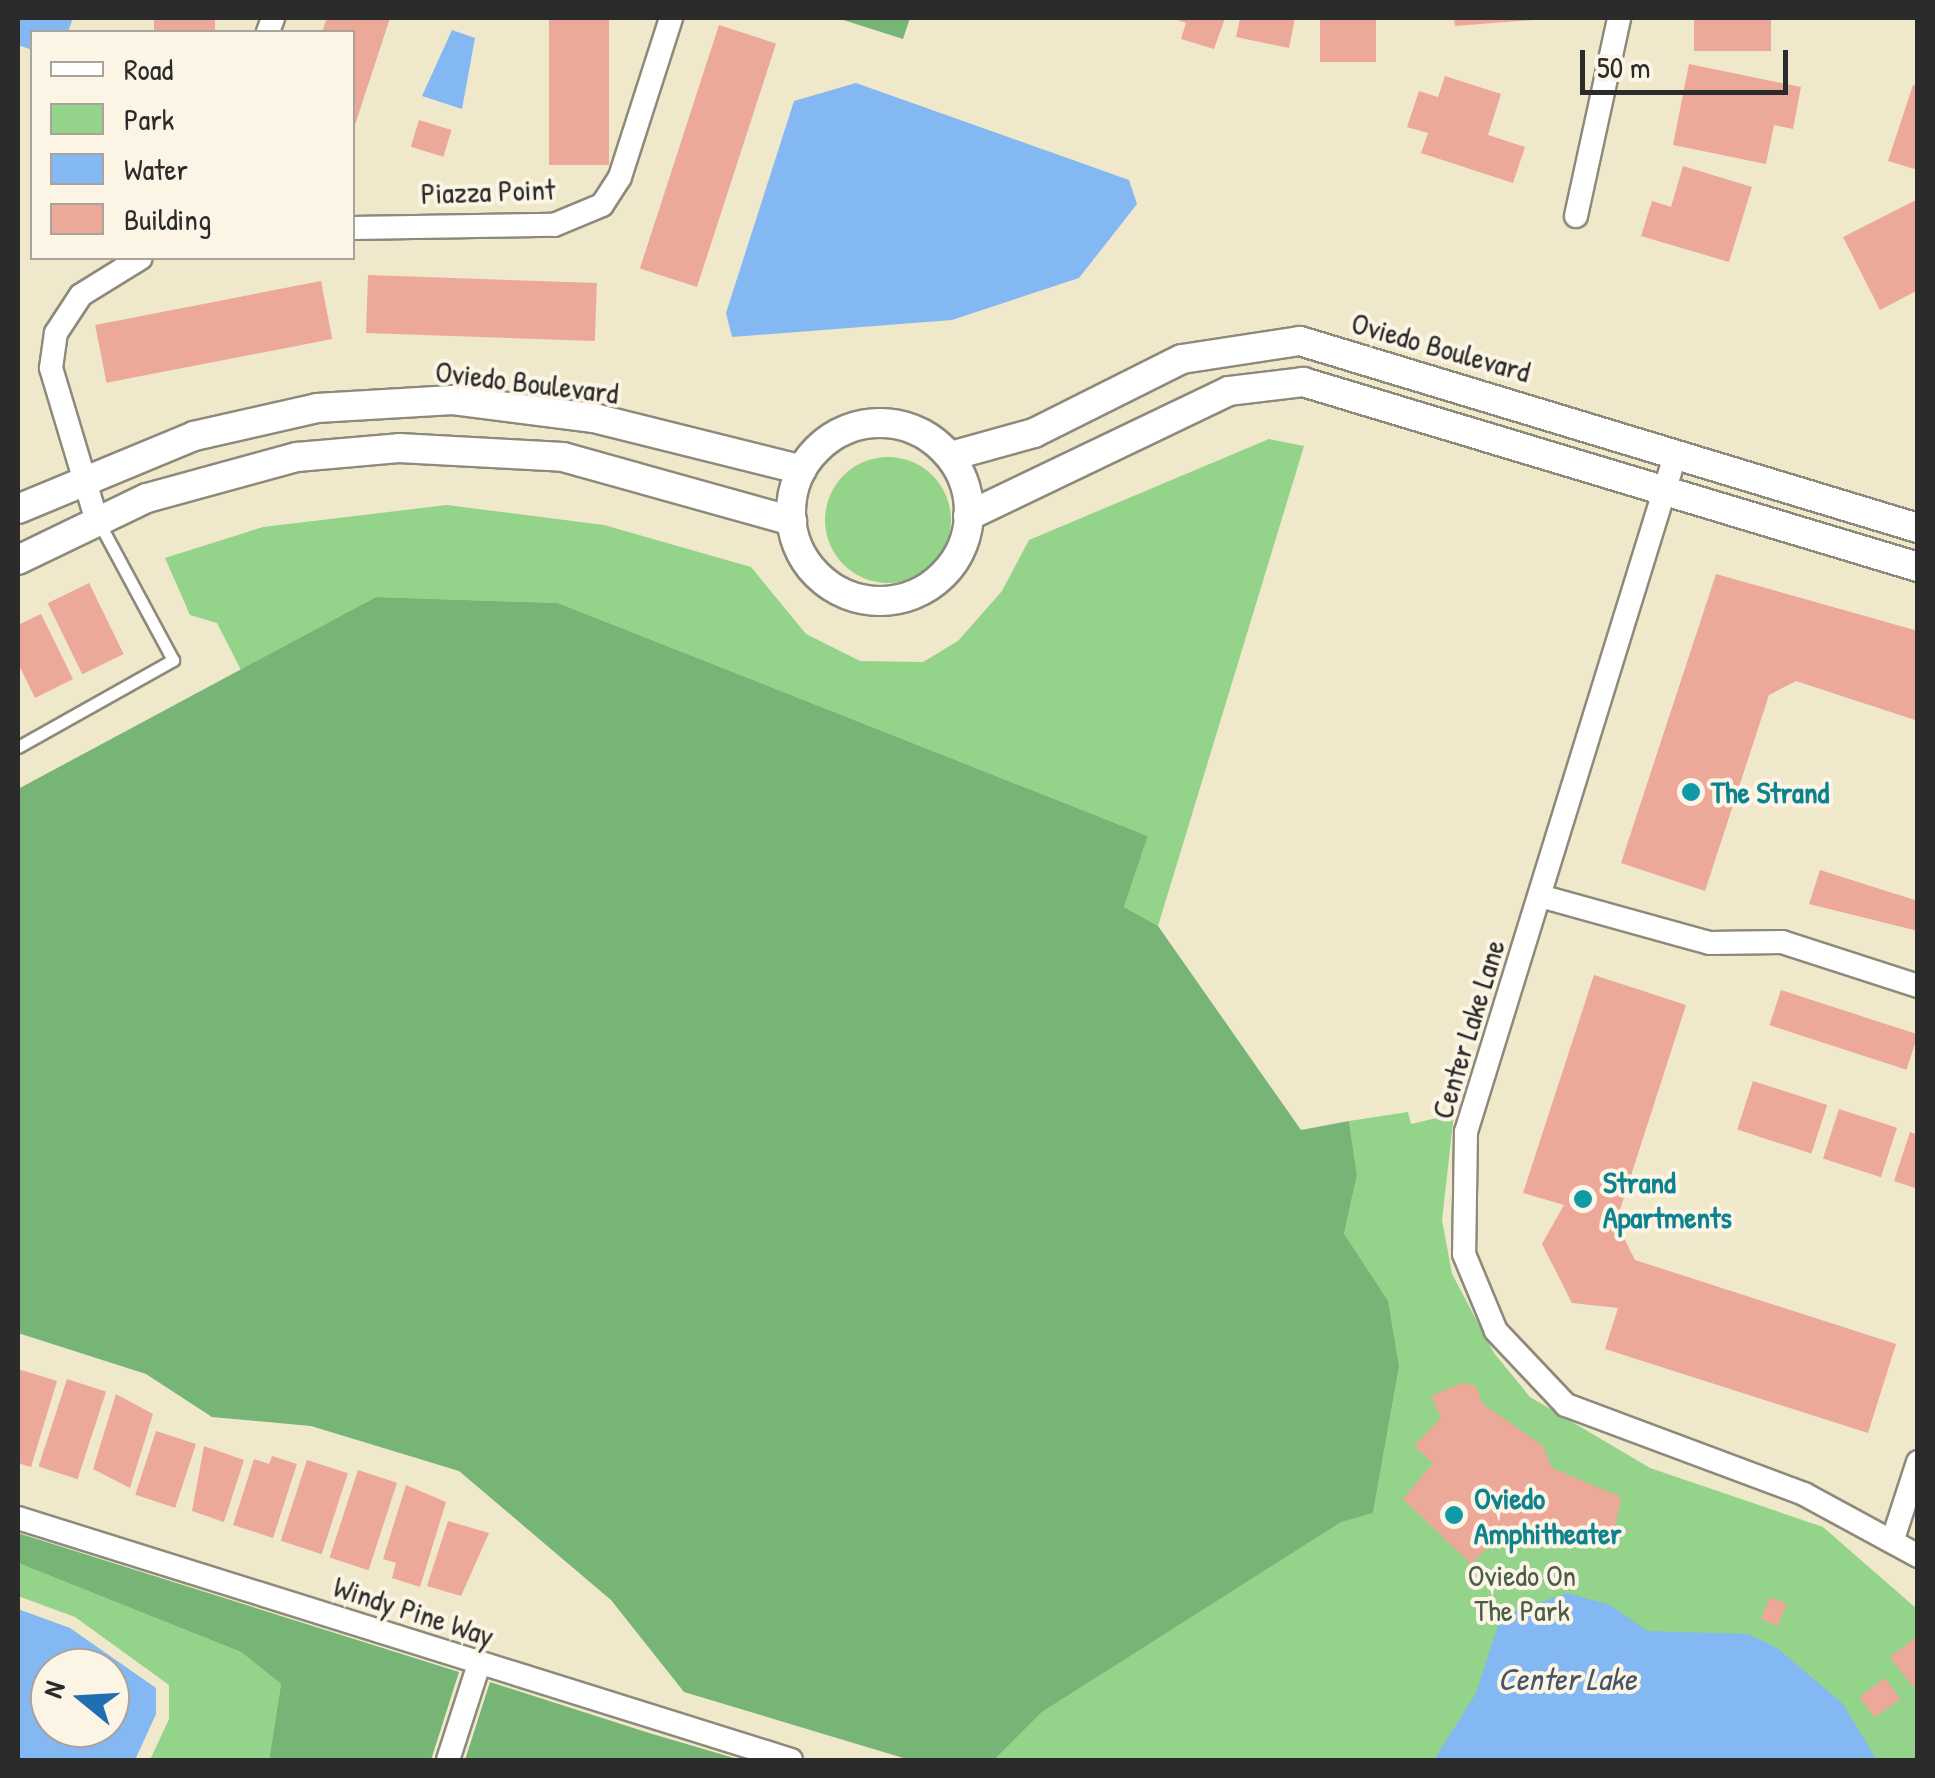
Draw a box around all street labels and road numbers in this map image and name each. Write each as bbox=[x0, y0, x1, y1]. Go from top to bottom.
street label: Piazza Point bbox=[420, 171, 556, 211]
street label: Oviedo Boulevard bbox=[1347, 304, 1535, 390]
street label: Oviedo Boulevard bbox=[433, 353, 621, 411]
street label: Center Lake Lane bbox=[1424, 935, 1512, 1123]
street label: Windy Pine Way bbox=[329, 1568, 499, 1654]

